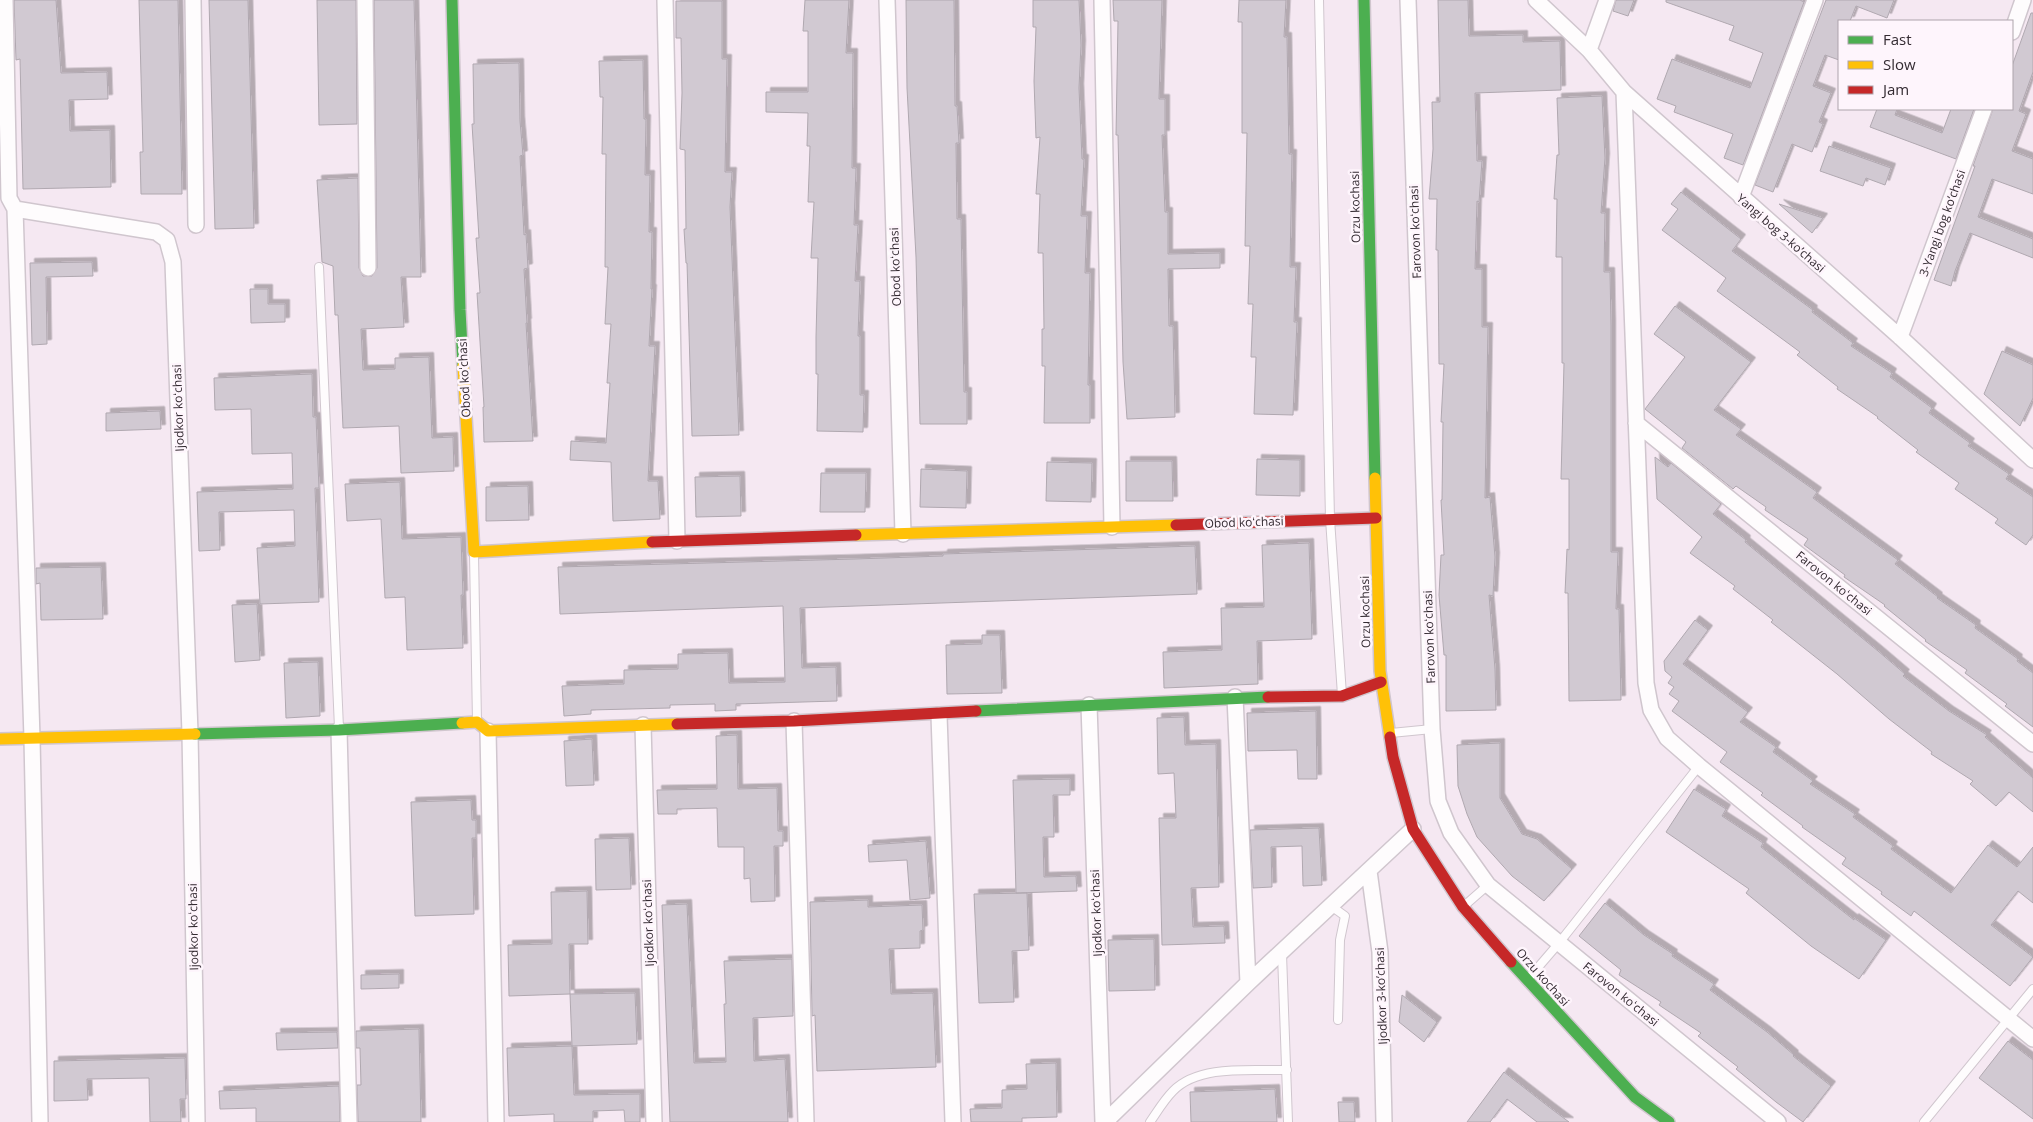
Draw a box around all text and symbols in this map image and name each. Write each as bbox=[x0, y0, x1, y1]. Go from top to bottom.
legend bbox=[1838, 20, 2013, 110]
text: Fast bbox=[1883, 29, 1912, 49]
text: Slow bbox=[1883, 54, 1916, 74]
text: Jam bbox=[1881, 79, 1909, 99]
street label: 3-Yangi bog koʼchasi bbox=[1915, 167, 1969, 279]
street label: Orzu kochasi bbox=[1346, 171, 1364, 243]
street label: Farovon koʻchasi bbox=[1405, 185, 1425, 279]
street label: Yangi bog 3-koʼchasi bbox=[1733, 190, 1829, 276]
street label: Obod koʻchasi bbox=[885, 227, 905, 307]
street label: Obod koʻchasi bbox=[453, 338, 475, 418]
street label: Ijodkor koʻchasi bbox=[168, 364, 188, 452]
street label: Obod koʻchasi bbox=[1204, 512, 1284, 532]
street label: Farovon koʻchasi bbox=[1792, 547, 1876, 619]
street label: Orzu kochasi bbox=[1356, 576, 1374, 648]
street label: Farovon koʻchasi bbox=[1419, 590, 1439, 684]
street label: Ijodkor koʻchasi bbox=[1086, 869, 1106, 957]
street label: Ijodkor koʻchasi bbox=[638, 879, 658, 967]
street label: Ijodkor koʻchasi bbox=[184, 883, 202, 971]
street label: Orzu kochasi bbox=[1512, 944, 1574, 1010]
street label: Ijodkor 3-koʼchasi bbox=[1371, 947, 1391, 1045]
street label: Farovon koʻchasi bbox=[1579, 958, 1663, 1030]

